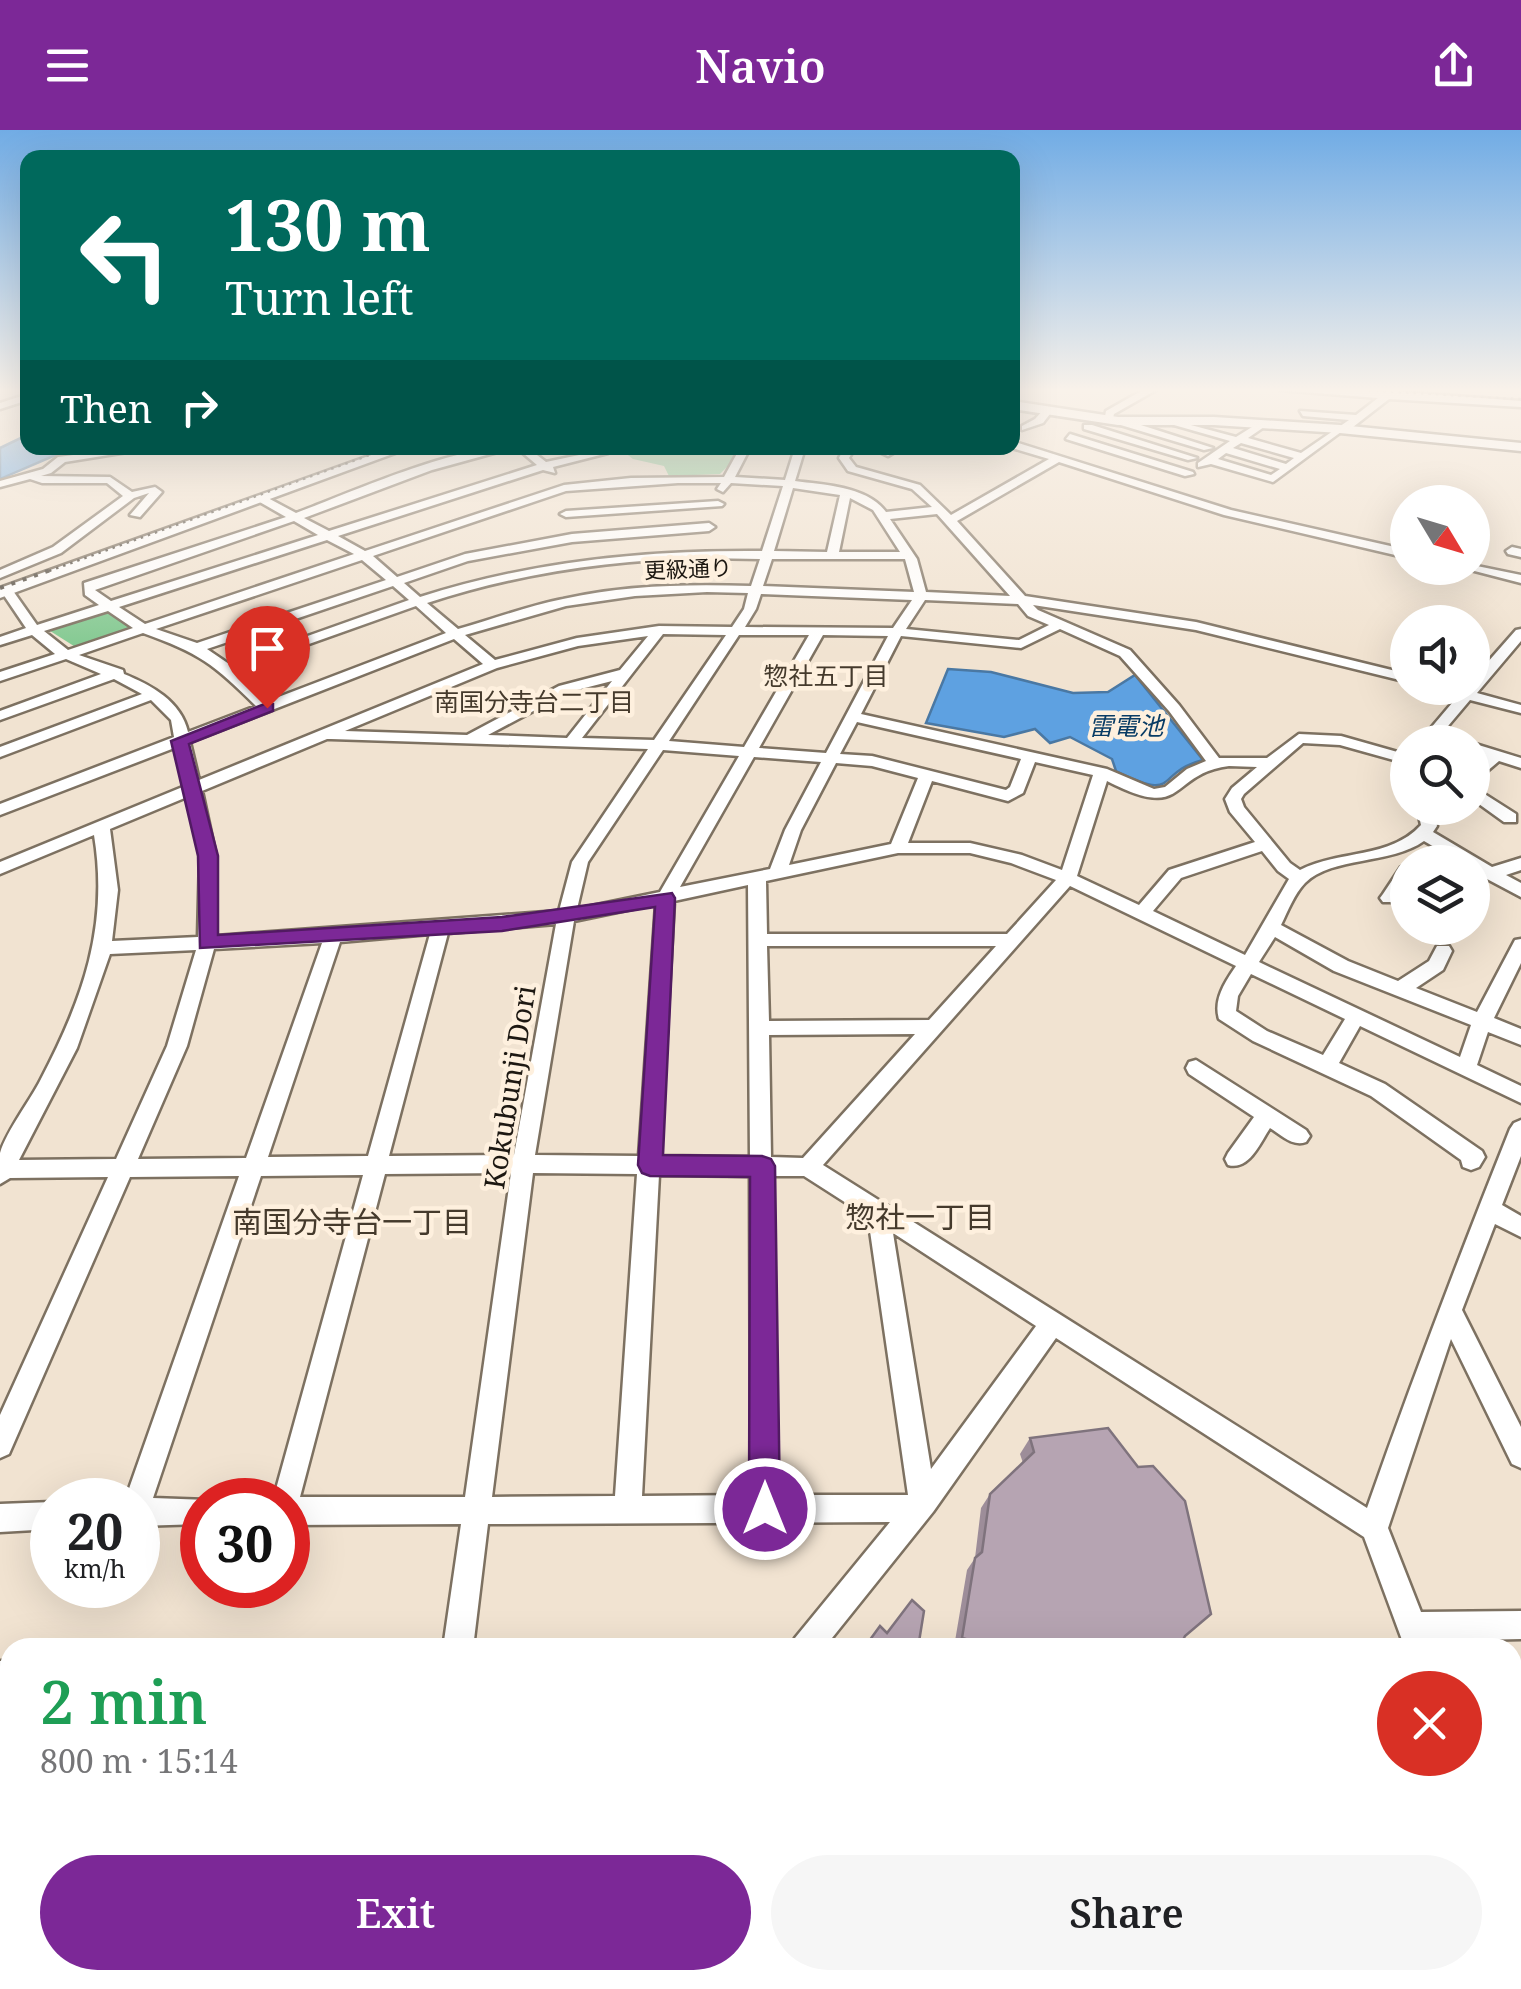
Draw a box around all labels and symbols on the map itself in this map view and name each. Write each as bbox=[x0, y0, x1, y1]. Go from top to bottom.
north arrow bbox=[1390, 485, 1490, 585]
street label: 更級通り bbox=[643, 551, 733, 585]
pin bbox=[225, 606, 310, 709]
district label: 惣社五丁目 bbox=[763, 658, 889, 692]
district label: 南国分寺台二丁目 bbox=[434, 684, 634, 718]
water label: 雷電池 bbox=[1088, 708, 1166, 742]
street label: Kokubunji Dori bbox=[474, 982, 544, 1192]
district label: 惣社一丁目 bbox=[845, 1196, 995, 1237]
district label: 南国分寺台一丁目 bbox=[232, 1201, 472, 1242]
position arrow bbox=[713, 1457, 817, 1561]
speed limit sign: 30 bbox=[180, 1478, 310, 1608]

